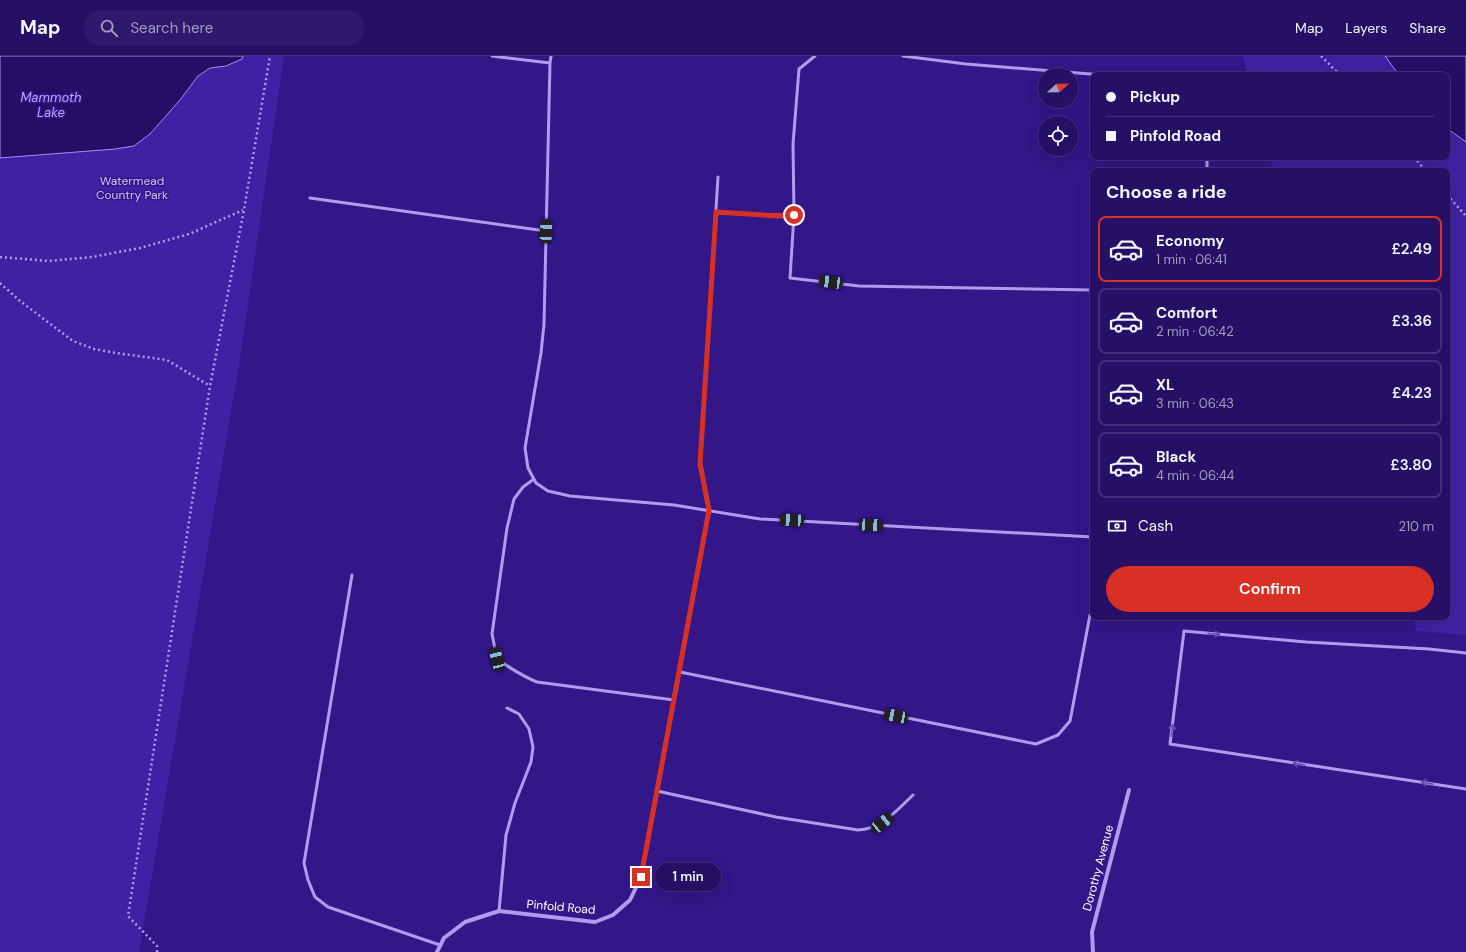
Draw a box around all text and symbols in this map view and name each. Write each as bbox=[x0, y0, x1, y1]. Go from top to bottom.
search box bbox=[84, 10, 364, 46]
text: Map bbox=[20, 15, 60, 40]
icon: search bbox=[98, 17, 120, 39]
text: Search here bbox=[130, 18, 213, 38]
text: Map bbox=[1295, 19, 1323, 37]
text: Layers bbox=[1345, 19, 1387, 37]
text: Share bbox=[1409, 19, 1446, 37]
north arrow bbox=[1038, 68, 1078, 108]
map controls bbox=[1038, 68, 1078, 156]
text: Pickup bbox=[1130, 87, 1180, 107]
water label: Mammoth Lake bbox=[20, 89, 82, 121]
button: locate bbox=[1038, 116, 1078, 156]
text: Pinfold Road bbox=[1130, 126, 1221, 146]
park label: Watermead Country Park bbox=[96, 173, 168, 203]
text: Choose a ride bbox=[1106, 180, 1227, 204]
route start bbox=[785, 206, 803, 224]
car bbox=[540, 219, 552, 243]
icon: car bbox=[1108, 231, 1144, 267]
text: Economy bbox=[1156, 231, 1224, 251]
text: £2.49 bbox=[1391, 239, 1432, 259]
text: 1 min · 06:41 bbox=[1156, 251, 1227, 268]
car bbox=[818, 275, 844, 289]
icon: car bbox=[1108, 303, 1144, 339]
text: Comfort bbox=[1156, 303, 1217, 323]
text: £3.36 bbox=[1392, 311, 1432, 331]
text: 2 min · 06:42 bbox=[1156, 323, 1234, 340]
icon: car bbox=[1108, 375, 1144, 411]
text: XL bbox=[1156, 375, 1174, 395]
text: £4.23 bbox=[1392, 383, 1432, 403]
text: 3 min · 06:43 bbox=[1156, 395, 1234, 412]
icon: car bbox=[1108, 447, 1144, 483]
text: Black bbox=[1156, 447, 1196, 467]
text: £3.80 bbox=[1390, 455, 1432, 475]
text: 4 min · 06:44 bbox=[1156, 467, 1234, 484]
car bbox=[780, 513, 804, 527]
icon: cash bbox=[1106, 515, 1128, 537]
text: Cash bbox=[1138, 516, 1173, 536]
car bbox=[859, 518, 883, 532]
text: 210 m bbox=[1399, 518, 1434, 535]
button: Confirm bbox=[1106, 566, 1434, 612]
one-way arrow bbox=[1207, 630, 1220, 637]
car bbox=[488, 646, 506, 672]
car bbox=[883, 708, 909, 724]
one-way arrow bbox=[1168, 724, 1176, 737]
one-way arrow bbox=[1293, 760, 1306, 768]
one-way arrow bbox=[1421, 779, 1434, 787]
car bbox=[869, 811, 895, 835]
street label: Dorothy Avenue bbox=[1079, 823, 1117, 913]
callout: 1 min bbox=[655, 863, 721, 891]
route end bbox=[632, 868, 650, 886]
text: 1 min bbox=[672, 868, 704, 885]
street label: Pinfold Road bbox=[526, 896, 596, 918]

